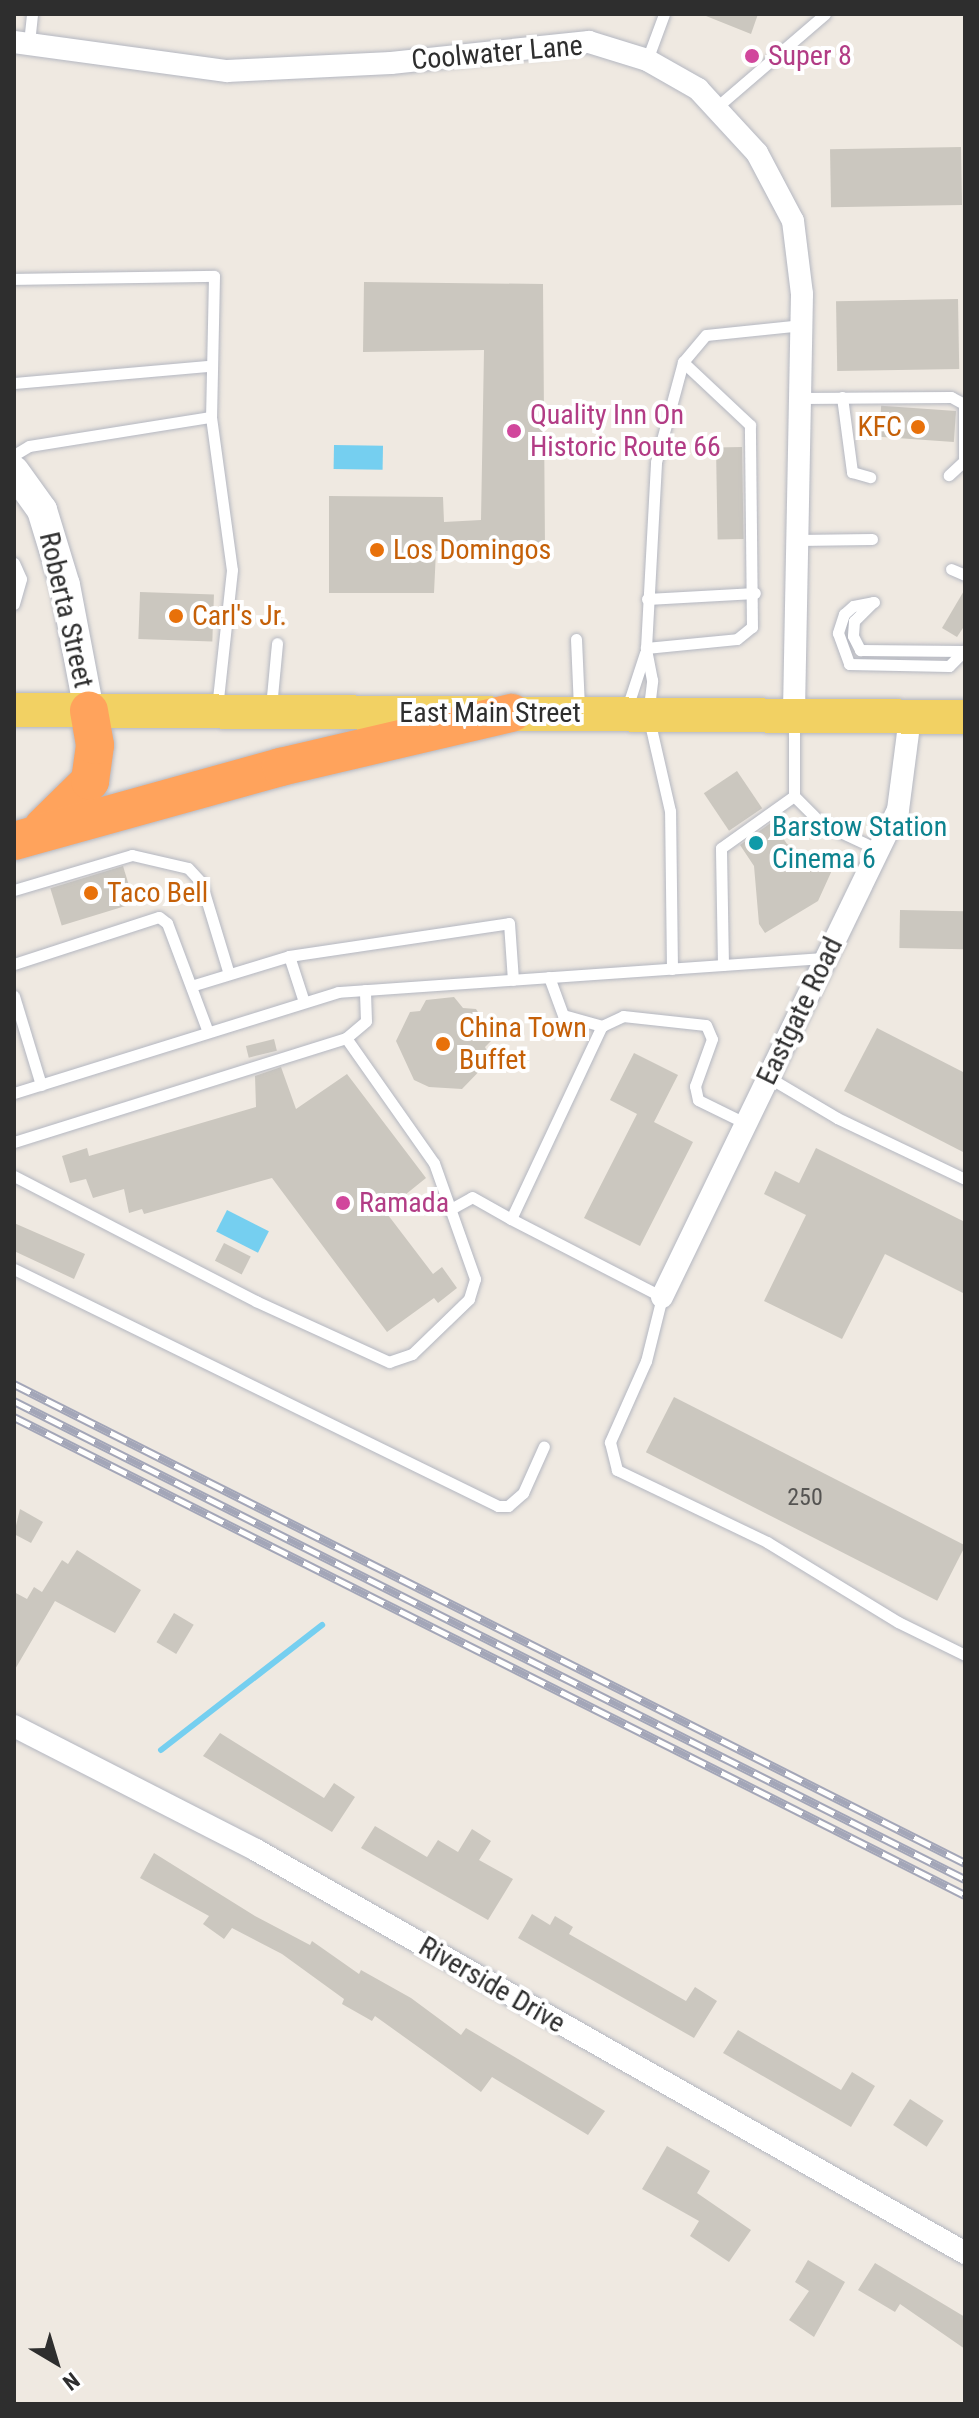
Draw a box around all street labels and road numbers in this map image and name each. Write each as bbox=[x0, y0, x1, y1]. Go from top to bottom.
street label: Coolwater Lane bbox=[410, 29, 584, 77]
street label: Roberta Street bbox=[32, 529, 100, 691]
street label: East Main Street bbox=[399, 696, 581, 730]
street label: Eastgate Road bbox=[750, 932, 850, 1090]
street label: Riverside Drive bbox=[413, 1930, 571, 2040]

